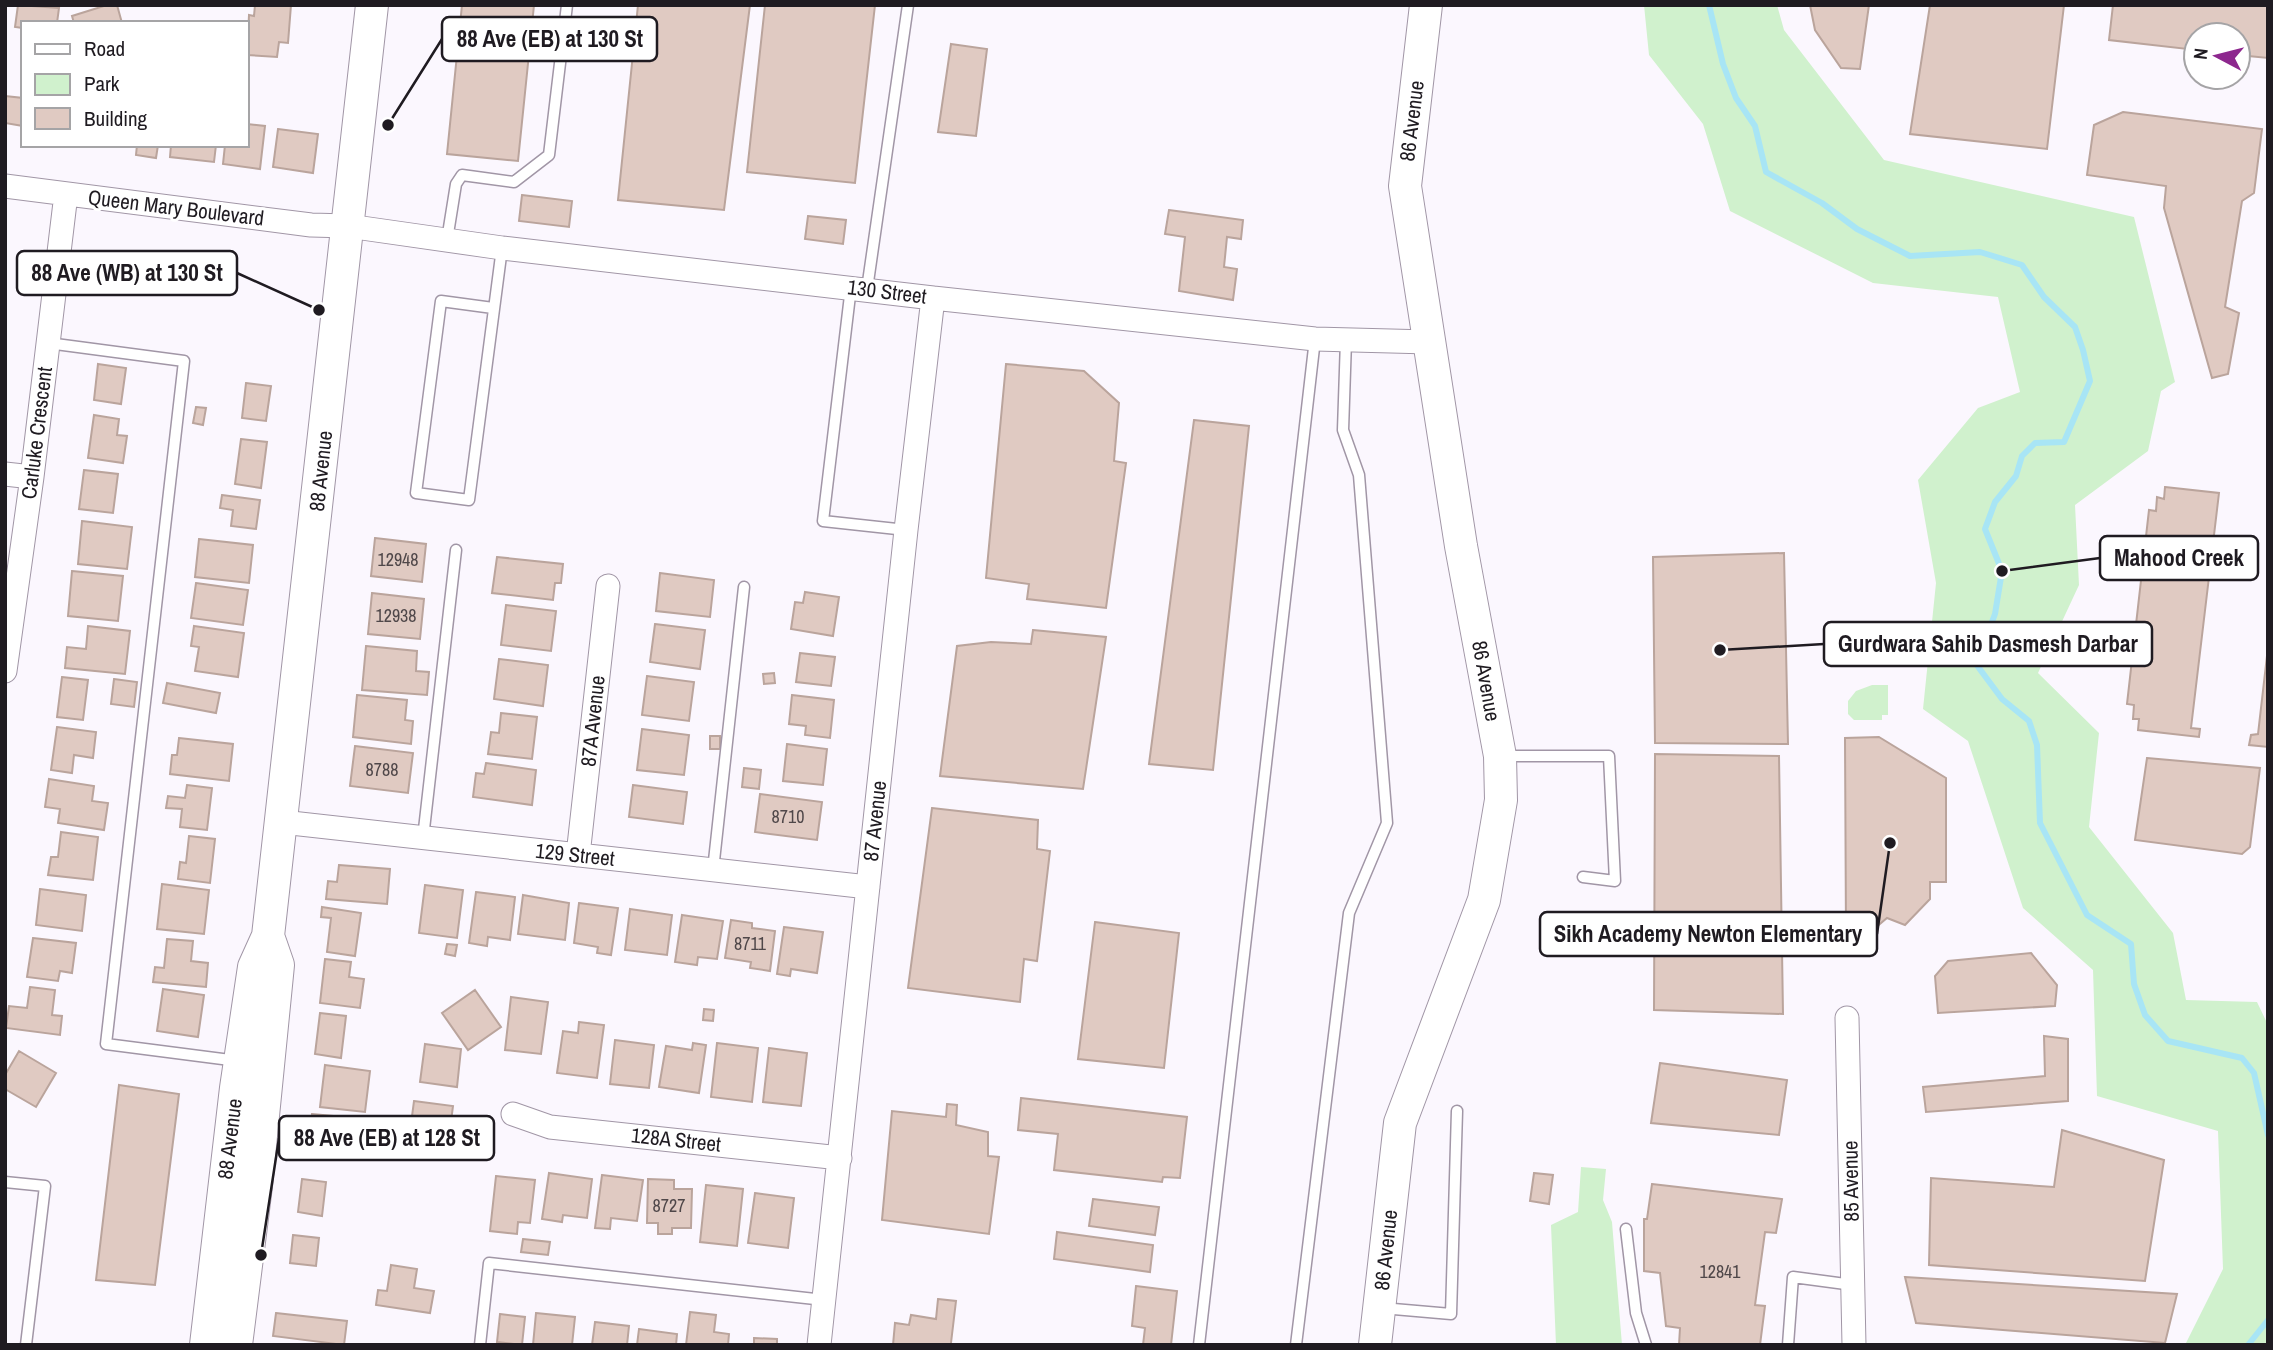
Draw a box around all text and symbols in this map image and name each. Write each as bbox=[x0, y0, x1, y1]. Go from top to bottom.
callout: 88 Ave (EB) at 130 St bbox=[442, 17, 657, 61]
legend bbox=[21, 21, 248, 147]
north arrow bbox=[2182, 21, 2252, 91]
text: 88 Ave (EB) at 130 St bbox=[457, 23, 643, 54]
text: Road bbox=[84, 34, 125, 63]
text: N bbox=[2187, 47, 2214, 61]
text: Park bbox=[84, 69, 120, 98]
street label: 86 Avenue bbox=[1392, 79, 1431, 163]
text: Building bbox=[84, 104, 148, 133]
street label: Queen Mary Boulevard bbox=[86, 182, 266, 233]
callout: 88 Ave (WB) at 130 St bbox=[17, 251, 237, 295]
text: 88 Ave (WB) at 130 St bbox=[31, 257, 223, 288]
street label: 130 Street bbox=[846, 272, 928, 311]
street label: Carluke Crescent bbox=[14, 365, 59, 501]
street label: 88 Avenue bbox=[302, 429, 339, 513]
callout: Mahood Creek bbox=[2100, 536, 2258, 580]
text: Mahood Creek bbox=[2114, 542, 2244, 573]
house number: 12948 bbox=[377, 547, 419, 572]
house number: 12938 bbox=[375, 603, 417, 628]
callout: Gurdwara Sahib Dasmesh Darbar bbox=[1824, 622, 2152, 666]
text: Gurdwara Sahib Dasmesh Darbar bbox=[1838, 628, 2139, 659]
street label: 86 Avenue bbox=[1465, 638, 1508, 723]
street label: 87A Avenue bbox=[573, 674, 612, 768]
house number: 8788 bbox=[366, 757, 398, 782]
street label: 87 Avenue bbox=[856, 779, 893, 863]
house number: 8710 bbox=[772, 804, 804, 829]
street label: 129 Street bbox=[534, 836, 616, 873]
callout: Sikh Academy Newton Elementary bbox=[1540, 912, 1877, 956]
text: Sikh Academy Newton Elementary bbox=[1554, 918, 1863, 949]
house number: 8711 bbox=[734, 931, 767, 956]
street label: 88 Avenue bbox=[210, 1097, 249, 1181]
callout: 88 Ave (EB) at 128 St bbox=[279, 1116, 494, 1160]
street label: 128A Street bbox=[630, 1120, 723, 1159]
text: 88 Ave (EB) at 128 St bbox=[294, 1122, 480, 1153]
street label: 85 Avenue bbox=[1835, 1140, 1866, 1222]
house number: 8727 bbox=[653, 1193, 685, 1218]
street label: 86 Avenue bbox=[1367, 1208, 1404, 1292]
house number: 12841 bbox=[1699, 1259, 1741, 1284]

